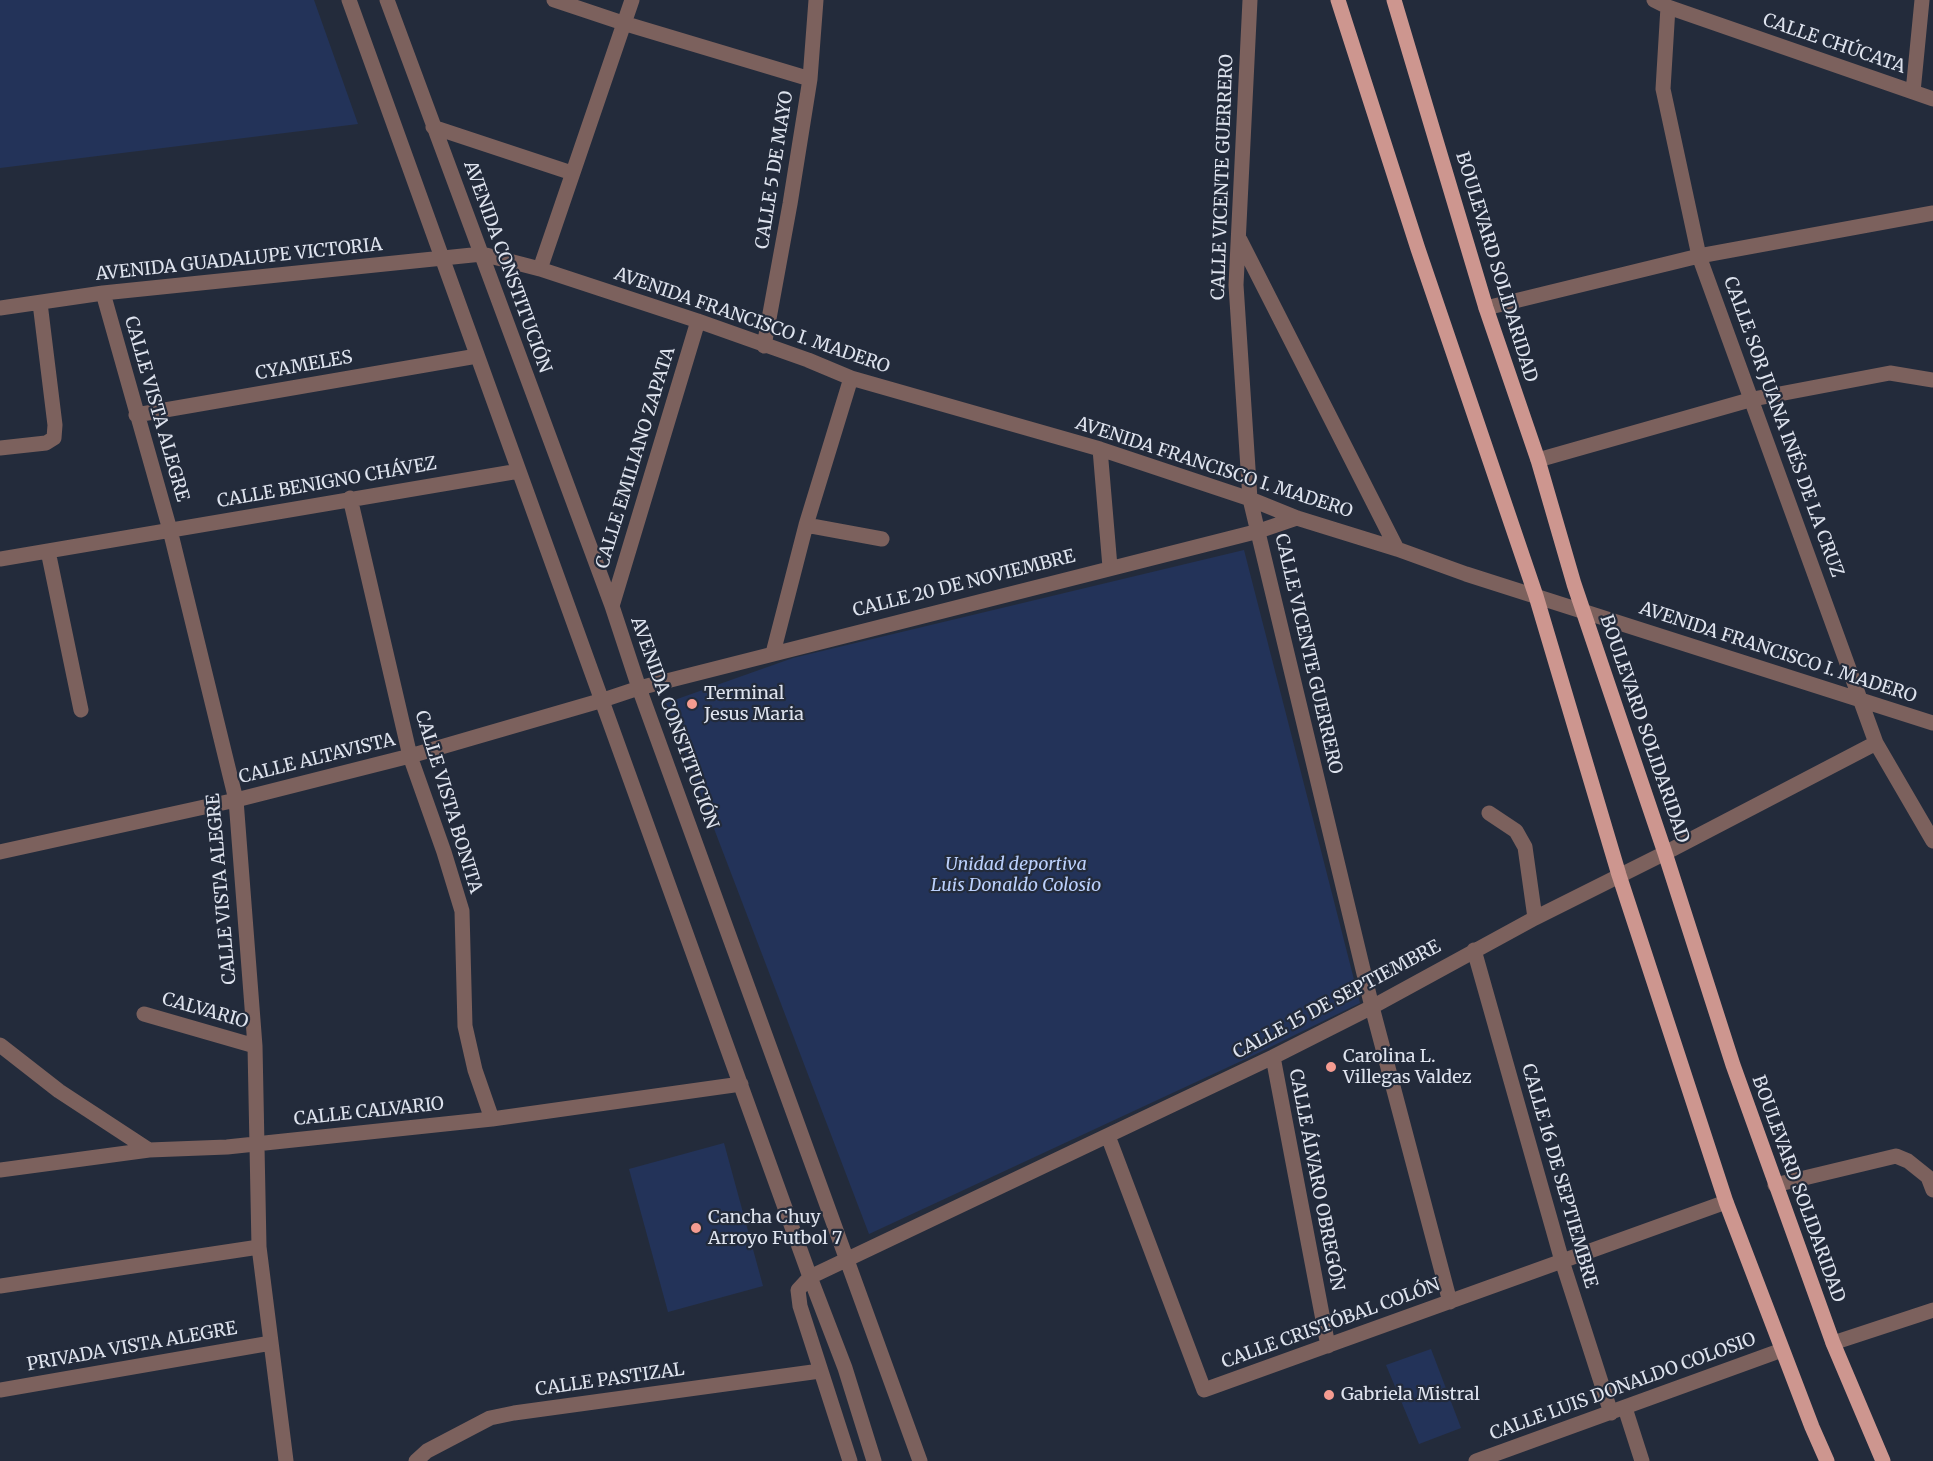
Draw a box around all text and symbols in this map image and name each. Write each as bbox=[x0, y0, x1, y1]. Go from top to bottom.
street label: CALLE CHÚCATA bbox=[1760, 9, 1908, 79]
street label: CALLE VICENTE GUERRERO bbox=[1208, 54, 1238, 300]
street label: CALLE 5 DE MAYO bbox=[752, 89, 798, 251]
street label: BOULEVARD SOLIDARIDAD bbox=[1451, 149, 1541, 385]
street label: AVENIDA CONSTITUCIÓN bbox=[459, 158, 555, 376]
street label: AVENIDA GUADALUPE VICTORIA bbox=[95, 234, 383, 286]
street label: AVENIDA FRANCISCO I. MADERO bbox=[611, 264, 893, 378]
street label: CALLE SOR JUANA INÉS DE LA CRUZ bbox=[1718, 274, 1848, 580]
street label: CALLE VISTA ALEGRE bbox=[119, 314, 193, 504]
street label: CALLE EMILIANO ZAPATA bbox=[592, 345, 680, 571]
street label: CYAMELES bbox=[254, 347, 354, 385]
street label: AVENIDA FRANCISCO I. MADERO bbox=[1073, 413, 1355, 523]
street label: CALLE BENIGNO CHÁVEZ bbox=[215, 453, 439, 513]
street label: CALLE VICENTE GUERRERO bbox=[1270, 532, 1346, 776]
street label: CALLE 20 DE NOVIEMBRE bbox=[851, 546, 1077, 622]
street label: AVENIDA FRANCISCO I. MADERO bbox=[1637, 598, 1919, 708]
street label: BOULEVARD SOLIDARIDAD bbox=[1595, 612, 1693, 846]
street label: AVENIDA CONSTITUCIÓN bbox=[626, 614, 722, 832]
place label: Terminal Jesus Maria bbox=[704, 683, 804, 726]
marker: Terminal Jesus Maria bbox=[685, 697, 699, 711]
street label: CALLE VISTA BONITA bbox=[410, 708, 486, 896]
street label: CALLE ALTAVISTA bbox=[237, 729, 397, 789]
street label: CALLE VISTA ALEGRE bbox=[203, 793, 241, 985]
park label: Unidad deportiva Luis Donaldo Colosio bbox=[931, 854, 1101, 896]
street label: CALLE 15 DE SEPTIEMBRE bbox=[1229, 936, 1445, 1064]
street label: CALVARIO bbox=[159, 988, 251, 1034]
place label: Carolina L. Villegas Valdez bbox=[1343, 1046, 1471, 1088]
marker: Carolina L. Villegas Valdez bbox=[1324, 1060, 1338, 1074]
street label: CALLE 16 DE SEPTIEMBRE bbox=[1517, 1061, 1601, 1291]
street label: CALLE ÁLVARO OBREGÓN bbox=[1284, 1067, 1348, 1293]
street label: BOULEVARD SOLIDARIDAD bbox=[1747, 1073, 1849, 1305]
street label: CALLE CALVARIO bbox=[293, 1093, 445, 1131]
place label: Cancha Chuy Arroyo Futbol 7 bbox=[708, 1207, 842, 1250]
marker: Cancha Chuy Arroyo Futbol 7 bbox=[689, 1221, 703, 1235]
street label: CALLE CRISTÓBAL COLÓN bbox=[1219, 1274, 1443, 1374]
street label: PRIVADA VISTA ALEGRE bbox=[25, 1318, 239, 1376]
street label: CALLE LUIS DONALDO COLOSIO bbox=[1487, 1329, 1759, 1445]
street label: CALLE PASTIZAL bbox=[534, 1359, 686, 1401]
place label: Gabriela Mistral bbox=[1341, 1384, 1480, 1406]
marker: Gabriela Mistral bbox=[1322, 1388, 1336, 1402]

